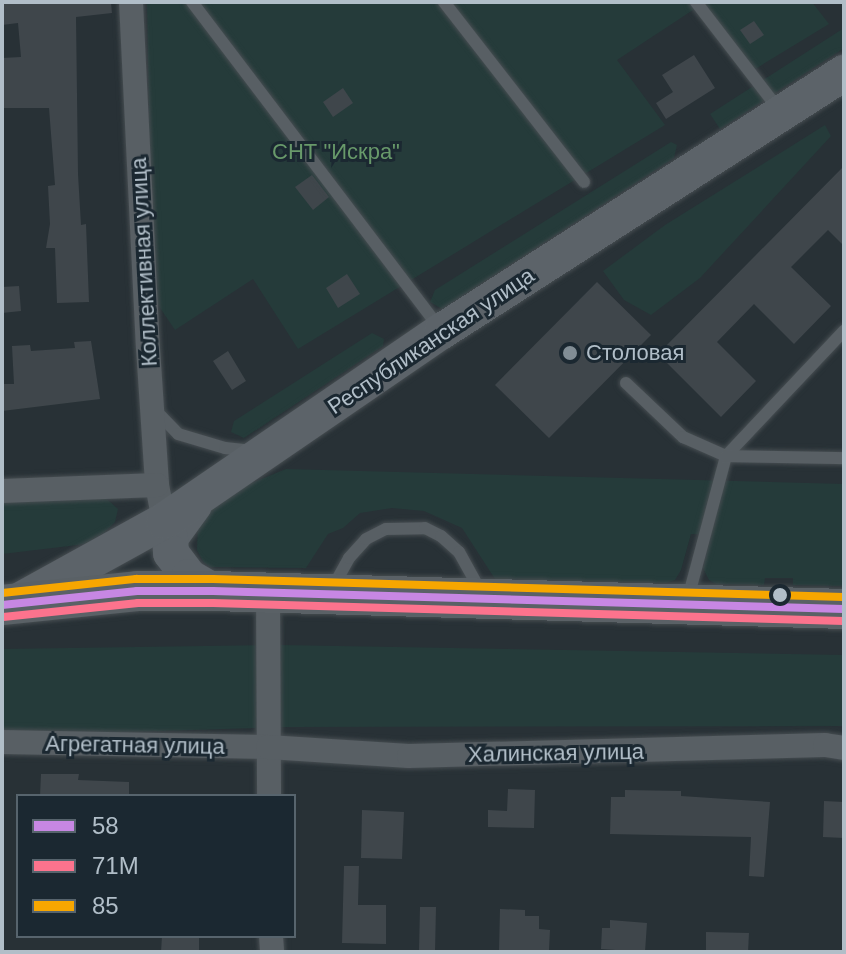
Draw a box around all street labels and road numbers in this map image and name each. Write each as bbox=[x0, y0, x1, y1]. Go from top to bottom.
street label: Коллективная улица bbox=[125, 157, 163, 367]
street label: Республиканская улица bbox=[323, 262, 539, 420]
street label: Агрегатная улица bbox=[45, 730, 225, 760]
street label: Халинская улица bbox=[468, 738, 644, 768]

